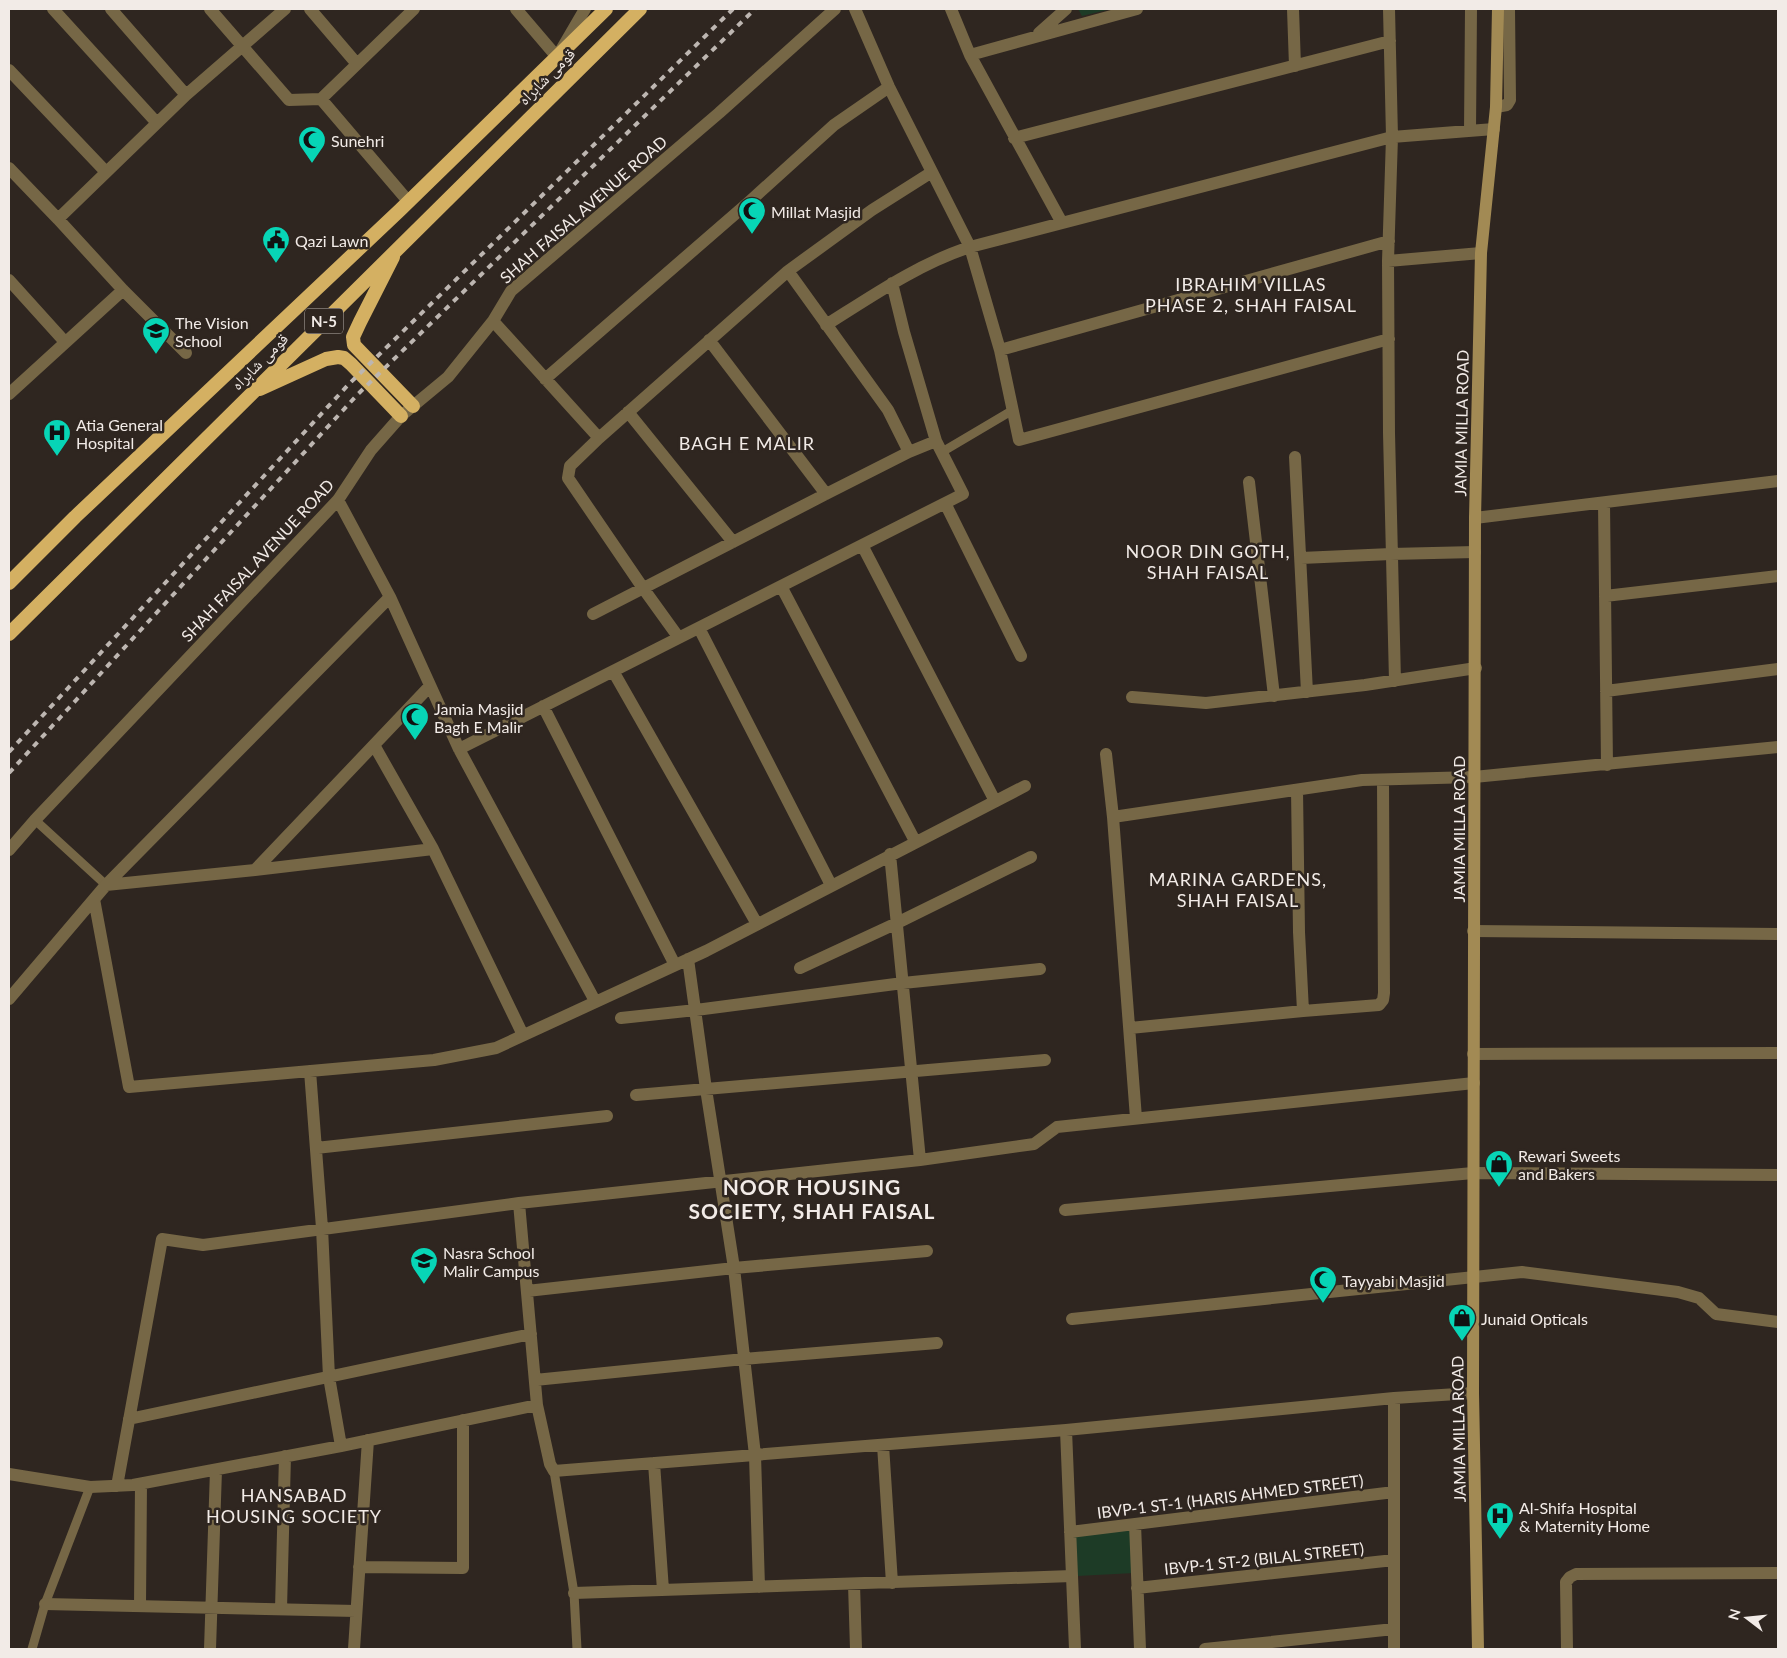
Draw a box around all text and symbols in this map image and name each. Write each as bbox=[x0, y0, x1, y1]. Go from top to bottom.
street label: قومی شاہراہ bbox=[514, 44, 580, 110]
mosque icon: Sunehri bbox=[297, 125, 327, 164]
place label: Sunehri bbox=[331, 131, 384, 150]
street label: SHAH FAISAL AVENUE ROAD bbox=[496, 131, 670, 287]
mosque icon: Millat Masjid bbox=[737, 196, 767, 235]
place label: Millat Masjid bbox=[771, 202, 861, 221]
public building icon: Qazi Lawn bbox=[261, 225, 291, 264]
place label: Qazi Lawn bbox=[295, 231, 368, 250]
district label: IBRAHIM VILLAS PHASE 2, SHAH FAISAL bbox=[1145, 273, 1357, 316]
road number: N-5 bbox=[305, 308, 343, 334]
place label: The Vision School bbox=[175, 313, 249, 350]
school or university icon: The Vision School bbox=[141, 316, 171, 355]
street label: قومی شاہراہ bbox=[227, 329, 293, 395]
street label: JAMIA MILLA ROAD bbox=[1450, 349, 1472, 497]
place label: Atia General Hospital bbox=[76, 415, 163, 452]
hospital icon: Atia General Hospital bbox=[42, 418, 72, 457]
district label: BAGH E MALIR bbox=[679, 432, 815, 454]
street label: SHAH FAISAL AVENUE ROAD bbox=[177, 475, 337, 645]
district label: NOOR DIN GOTH, SHAH FAISAL bbox=[1126, 540, 1290, 583]
place label: Jamia Masjid Bagh E Malir bbox=[434, 699, 524, 736]
mosque icon: Jamia Masjid Bagh E Malir bbox=[400, 702, 430, 741]
street label: JAMIA MILLA ROAD bbox=[1449, 756, 1468, 902]
district label: MARINA GARDENS, SHAH FAISAL bbox=[1149, 868, 1327, 911]
place label: Rewari Sweets and Bakers bbox=[1518, 1146, 1620, 1183]
shop icon: Rewari Sweets and Bakers bbox=[1484, 1149, 1514, 1188]
district label: NOOR HOUSING SOCIETY, SHAH FAISAL bbox=[689, 1174, 935, 1223]
place label: Nasra School Malir Campus bbox=[443, 1243, 539, 1280]
school or university icon: Nasra School Malir Campus bbox=[409, 1246, 439, 1285]
mosque icon: Tayyabi Masjid bbox=[1308, 1265, 1338, 1304]
place label: Tayyabi Masjid bbox=[1342, 1271, 1445, 1290]
shop icon: Junaid Opticals bbox=[1447, 1303, 1477, 1342]
place label: Junaid Opticals bbox=[1481, 1309, 1588, 1328]
street label: JAMIA MILLA ROAD bbox=[1447, 1355, 1469, 1503]
street label: IBVP-1 ST-1 (HARIS AHMED STREET) bbox=[1096, 1470, 1364, 1522]
district label: HANSABAD HOUSING SOCIETY bbox=[206, 1484, 382, 1527]
place label: Al-Shifa Hospital & Maternity Home bbox=[1519, 1498, 1650, 1535]
hospital icon: Al-Shifa Hospital & Maternity Home bbox=[1485, 1501, 1515, 1540]
street label: IBVP-1 ST-2 (BILAL STREET) bbox=[1163, 1538, 1365, 1578]
north arrow bbox=[1722, 1593, 1772, 1643]
text: N bbox=[1724, 1607, 1744, 1622]

